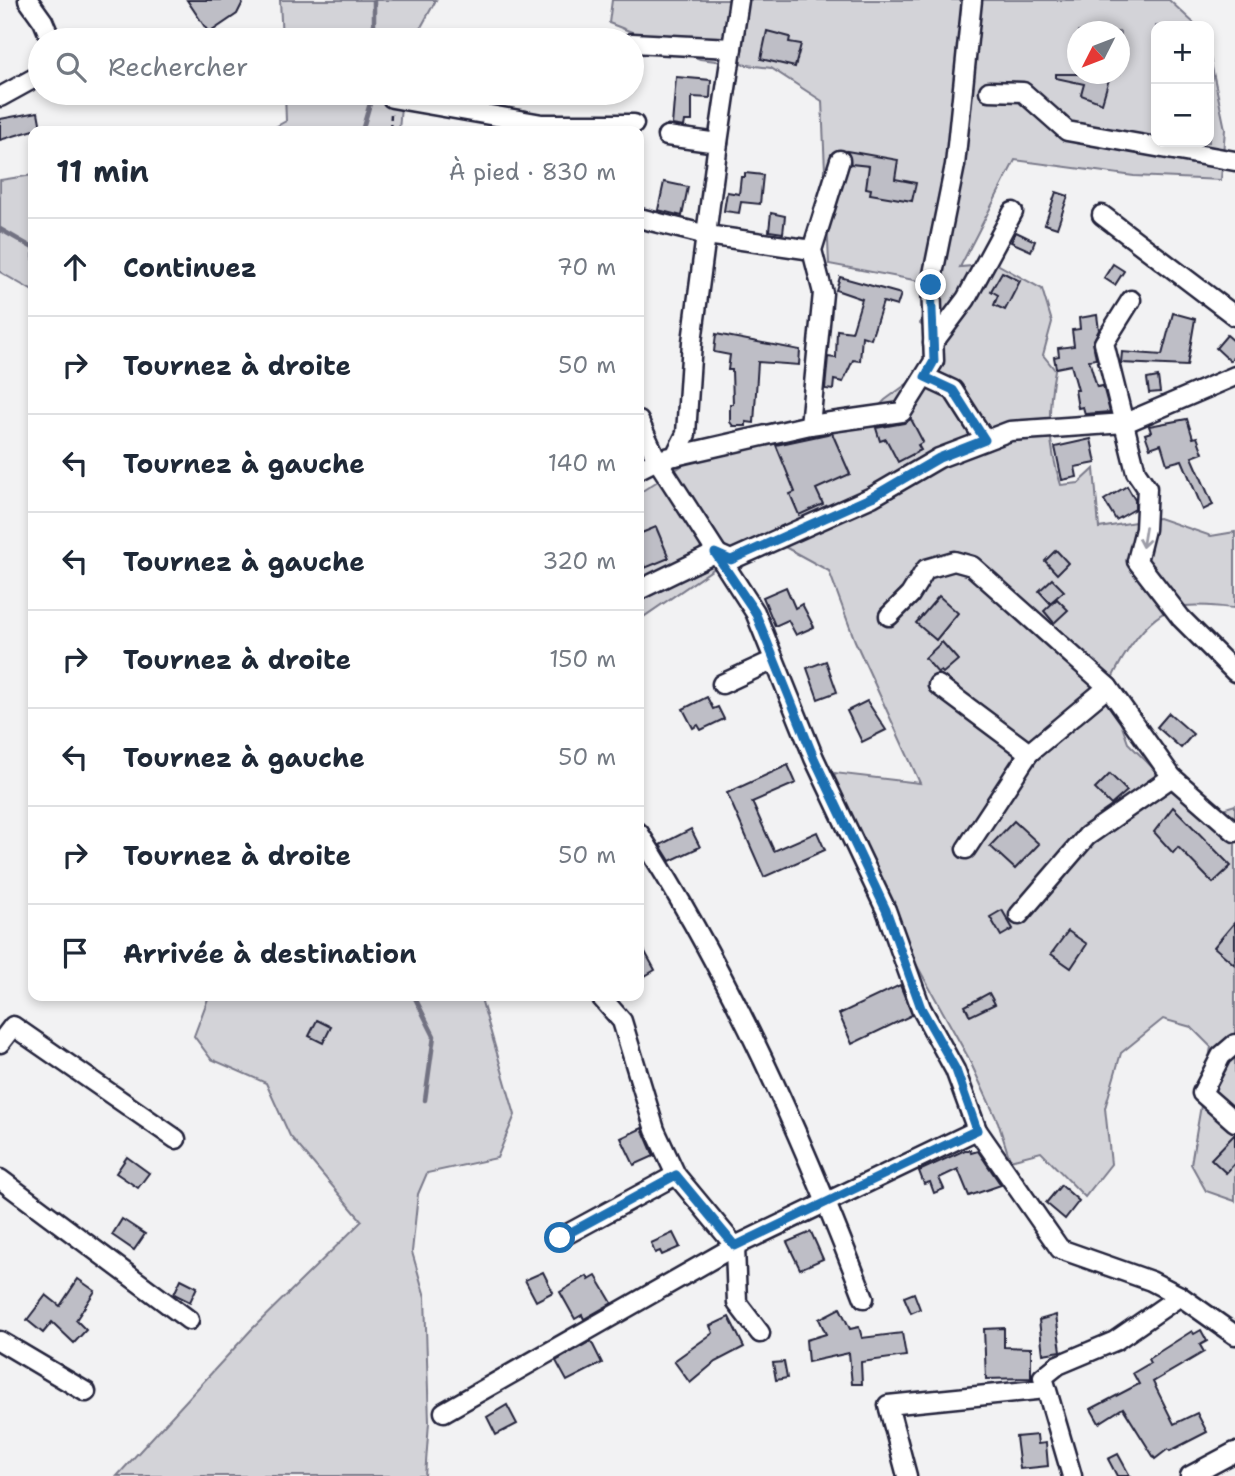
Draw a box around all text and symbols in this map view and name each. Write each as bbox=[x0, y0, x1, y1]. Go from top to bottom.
north arrow bbox=[1067, 21, 1130, 84]
map controls bbox=[1151, 21, 1214, 147]
button: + bbox=[1151, 21, 1214, 84]
search box bbox=[28, 28, 644, 105]
icon: search bbox=[52, 48, 90, 86]
text: Rechercher bbox=[108, 49, 248, 84]
button: − bbox=[1151, 84, 1214, 147]
text: 11 min bbox=[56, 151, 149, 192]
text: À pied · 830 m bbox=[449, 157, 616, 187]
icon: ahead bbox=[56, 248, 94, 286]
text: Continuez bbox=[123, 250, 257, 285]
text: 70 m bbox=[557, 252, 616, 282]
route end bbox=[915, 269, 946, 300]
icon: right bbox=[56, 346, 94, 384]
text: Tournez à droite bbox=[123, 348, 351, 383]
text: 50 m bbox=[558, 350, 616, 380]
icon: left bbox=[56, 444, 94, 482]
text: Tournez à gauche bbox=[123, 446, 365, 481]
text: 140 m bbox=[548, 448, 616, 478]
one-way arrow bbox=[1137, 525, 1150, 548]
icon: left bbox=[56, 542, 94, 580]
text: Tournez à gauche bbox=[123, 544, 365, 579]
text: 320 m bbox=[542, 546, 616, 576]
icon: right bbox=[56, 640, 94, 678]
text: Tournez à droite bbox=[123, 642, 351, 677]
text: 150 m bbox=[549, 644, 616, 674]
icon: left bbox=[56, 738, 94, 776]
text: Tournez à gauche bbox=[123, 740, 365, 775]
text: 50 m bbox=[558, 742, 616, 772]
icon: right bbox=[56, 836, 94, 874]
text: Tournez à droite bbox=[123, 838, 351, 873]
text: 50 m bbox=[558, 840, 616, 870]
icon: arrive bbox=[56, 934, 94, 972]
text: Arrivée à destination bbox=[123, 936, 417, 971]
route start bbox=[544, 1222, 575, 1253]

